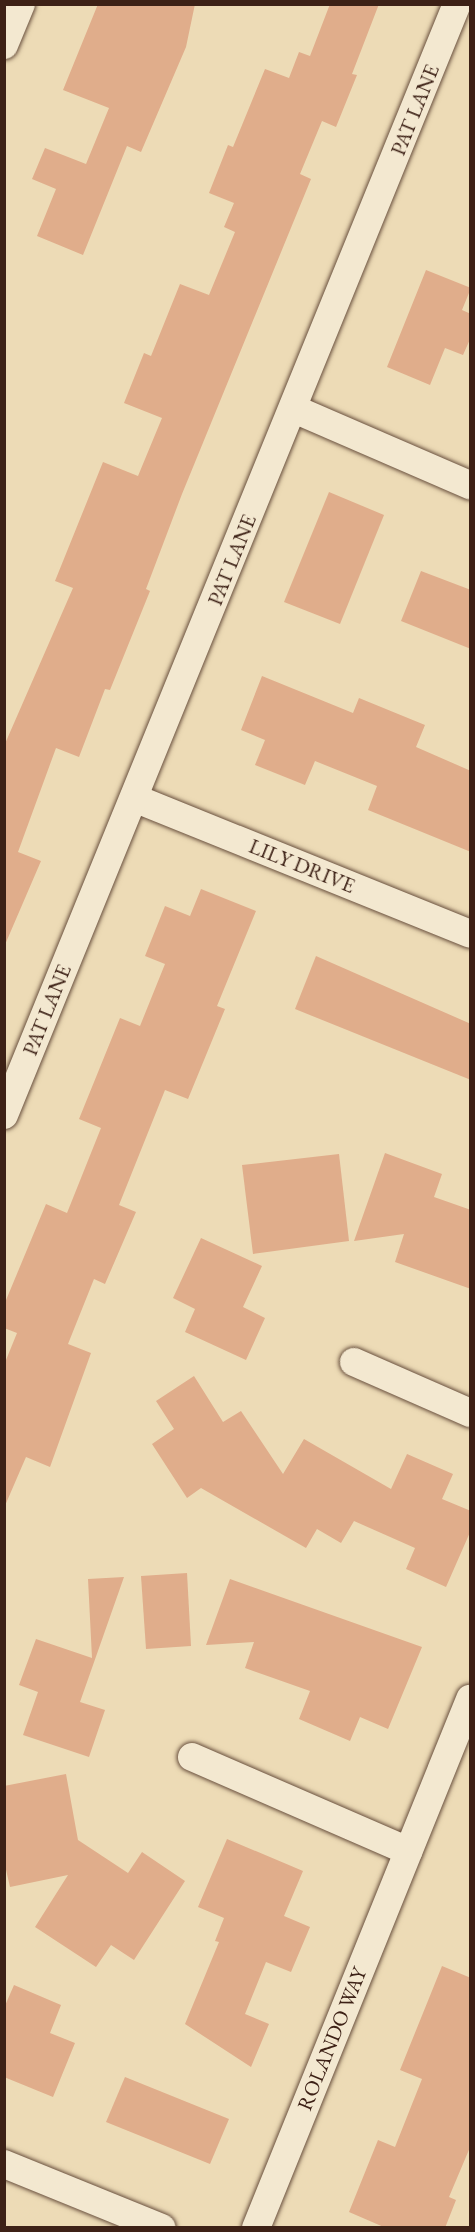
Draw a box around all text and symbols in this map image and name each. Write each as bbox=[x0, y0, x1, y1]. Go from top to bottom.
street label: PAT LANE bbox=[385, 61, 445, 159]
street label: PAT LANE bbox=[202, 511, 262, 609]
street label: LILY DRIVE bbox=[245, 833, 359, 899]
street label: PAT LANE bbox=[17, 961, 77, 1059]
street label: ROLANDO WAY bbox=[292, 1964, 372, 2114]

